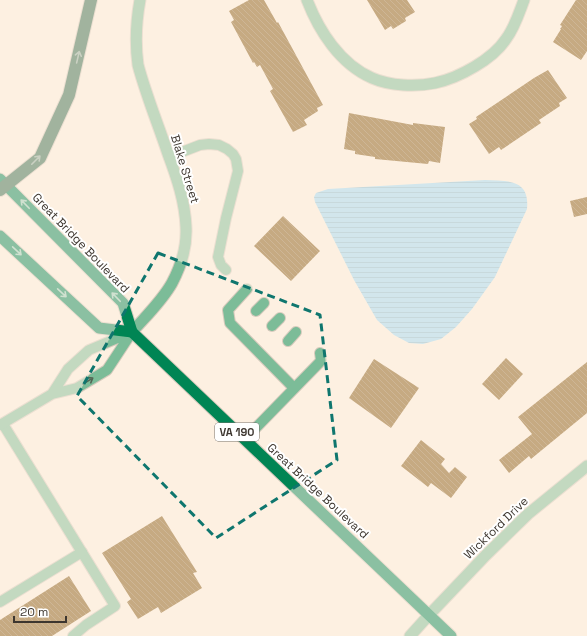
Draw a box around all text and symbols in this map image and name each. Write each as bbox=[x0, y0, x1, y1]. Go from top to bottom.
one-way arrow bbox=[74, 51, 82, 64]
street label: Blake Street bbox=[167, 133, 203, 205]
one-way arrow bbox=[31, 155, 41, 165]
street label: Great Bridge Boulevard bbox=[29, 190, 133, 296]
one-way arrow bbox=[20, 199, 30, 209]
one-way arrow bbox=[12, 247, 22, 256]
one-way arrow bbox=[57, 288, 67, 298]
one-way arrow bbox=[111, 292, 121, 302]
one-way arrow bbox=[82, 377, 93, 385]
road number: VA 190 bbox=[215, 423, 259, 441]
street label: Great Bridge Boulevard bbox=[264, 440, 372, 542]
street label: Wickford Drive bbox=[460, 493, 532, 563]
scale bar bbox=[14, 598, 66, 624]
text: 20 m bbox=[20, 604, 48, 620]

